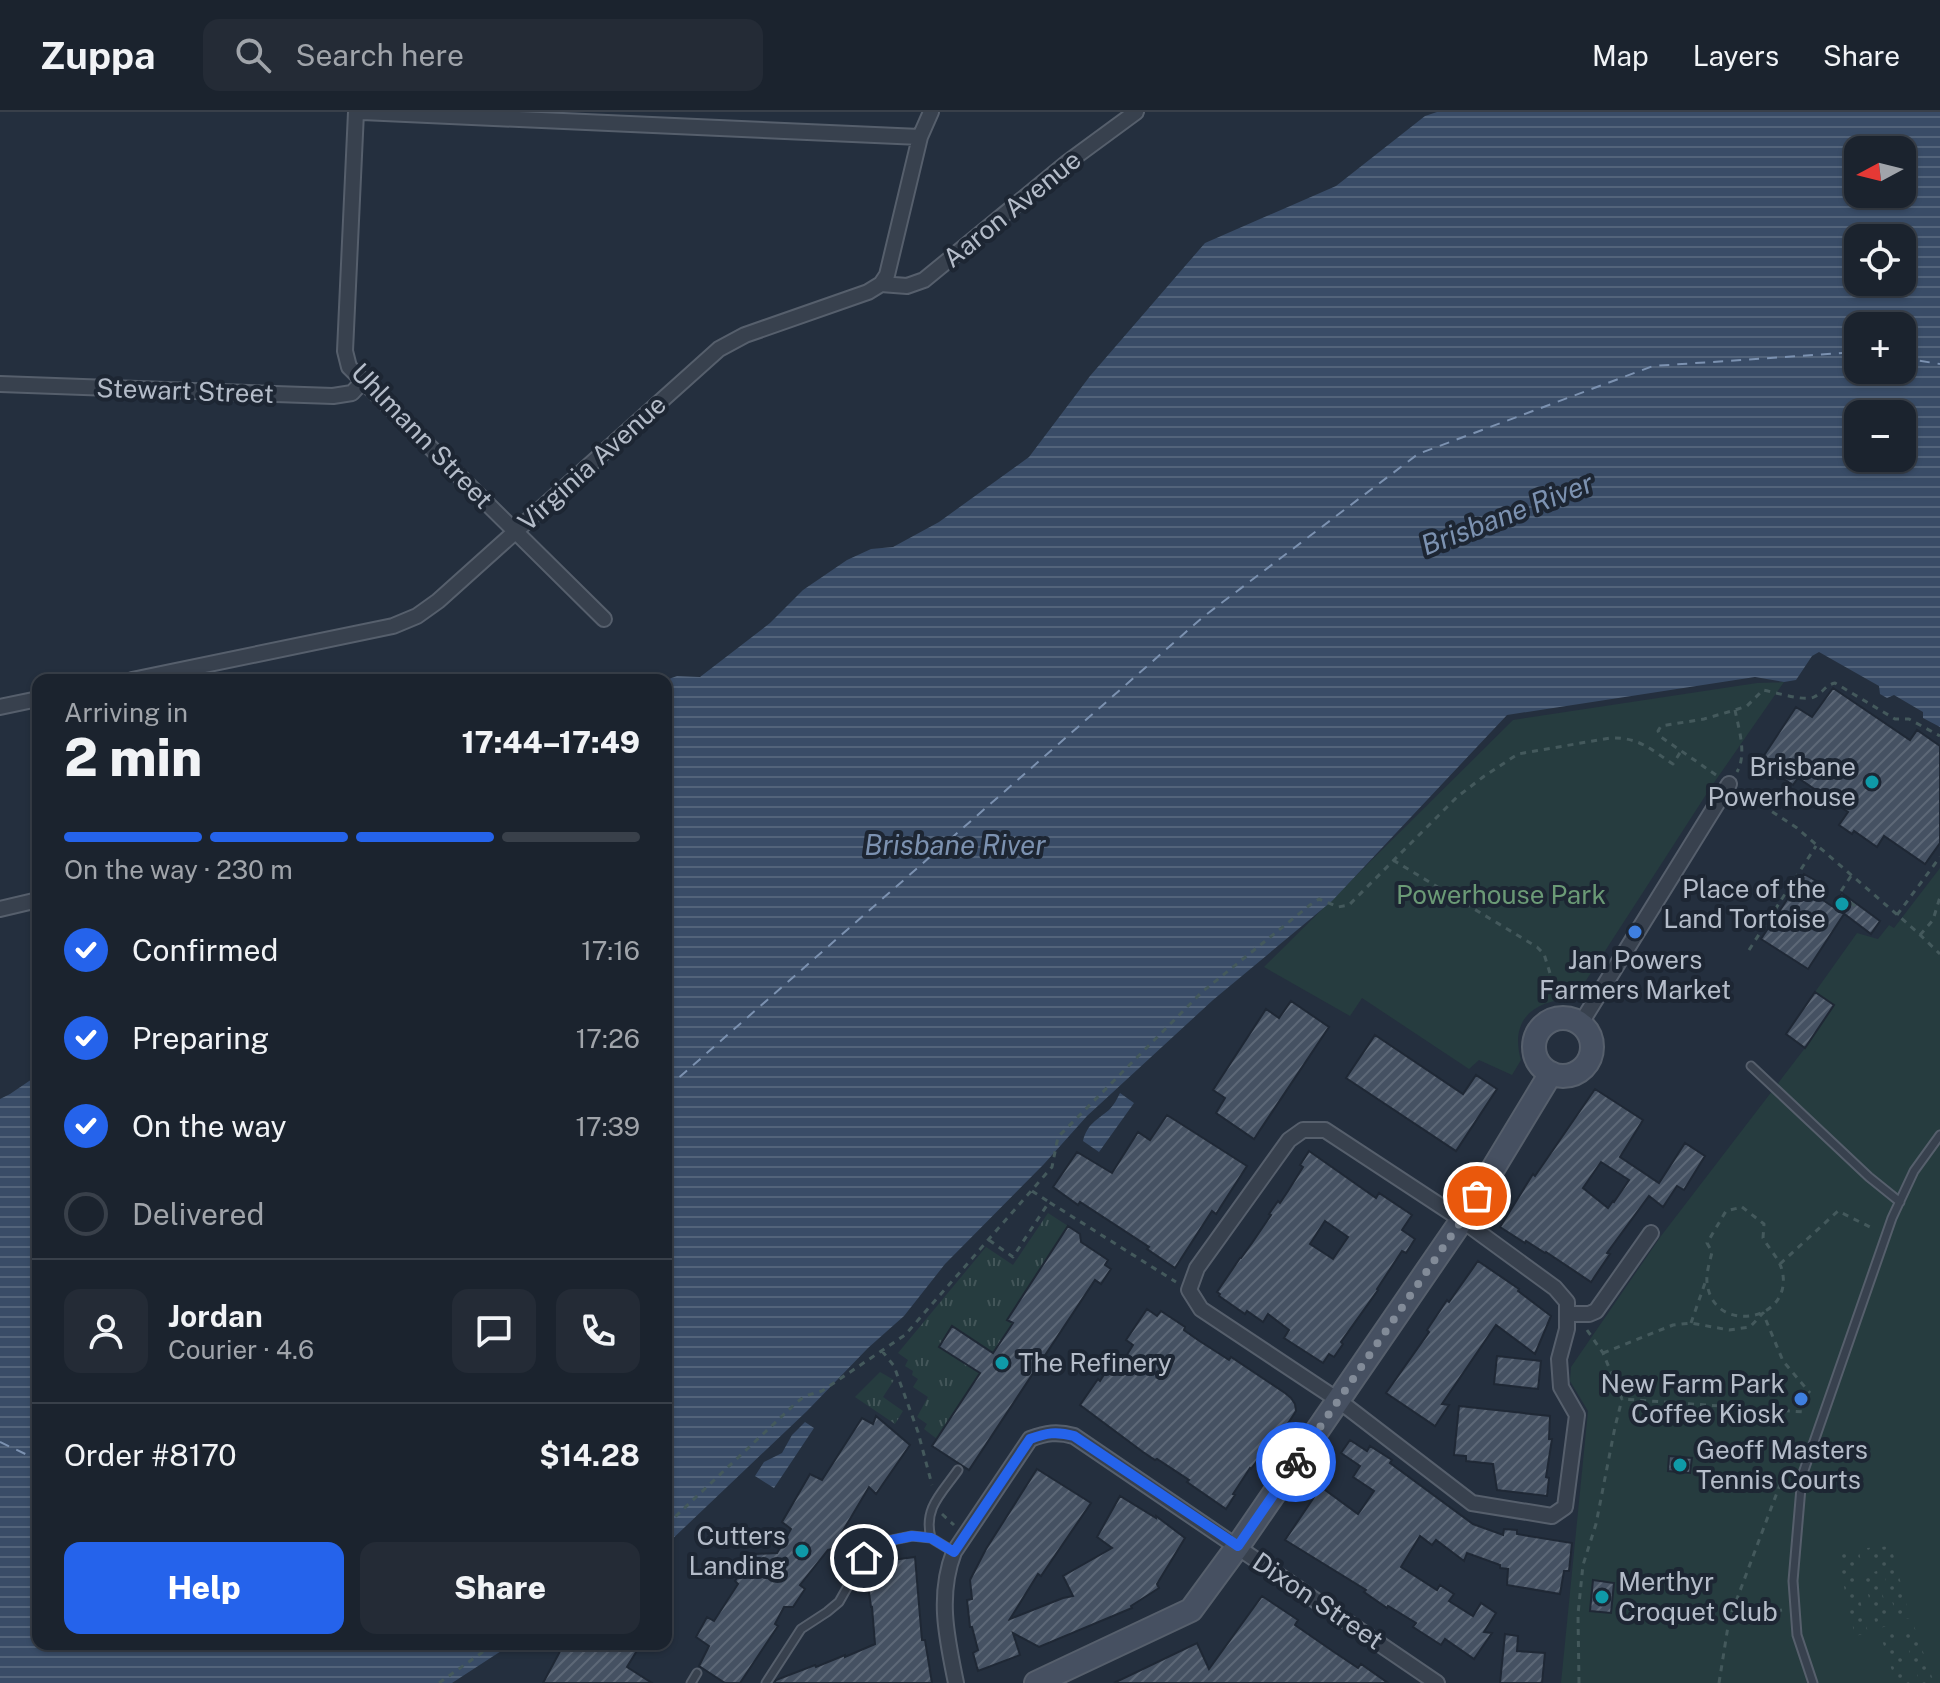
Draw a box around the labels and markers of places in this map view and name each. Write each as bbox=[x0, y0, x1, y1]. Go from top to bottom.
place label: Brisbane Powerhouse bbox=[1708, 751, 1856, 812]
marker: Brisbane Powerhouse bbox=[1863, 773, 1881, 791]
place label: Place of the Land Tortoise bbox=[1663, 873, 1826, 934]
marker: Place of the Land Tortoise bbox=[1833, 895, 1851, 913]
marker: Jan Powers Farmers Market bbox=[1626, 923, 1644, 941]
place label: Jan Powers Farmers Market bbox=[1539, 944, 1731, 1005]
pin bbox=[1443, 1162, 1511, 1230]
place label: The Refinery bbox=[1018, 1347, 1172, 1378]
marker: The Refinery bbox=[993, 1354, 1011, 1372]
place label: New Farm Park Coffee Kiosk bbox=[1601, 1368, 1785, 1429]
marker: New Farm Park Coffee Kiosk bbox=[1792, 1390, 1810, 1408]
place label: Geoff Masters Tennis Courts bbox=[1696, 1434, 1868, 1495]
marker: Geoff Masters Tennis Courts bbox=[1671, 1456, 1689, 1474]
place label: Cutters Landing bbox=[689, 1520, 786, 1581]
pin bbox=[830, 1524, 898, 1592]
marker: Cutters Landing bbox=[793, 1542, 811, 1560]
place label: Merthyr Croquet Club bbox=[1618, 1566, 1778, 1627]
marker: Merthyr Croquet Club bbox=[1593, 1588, 1611, 1606]

